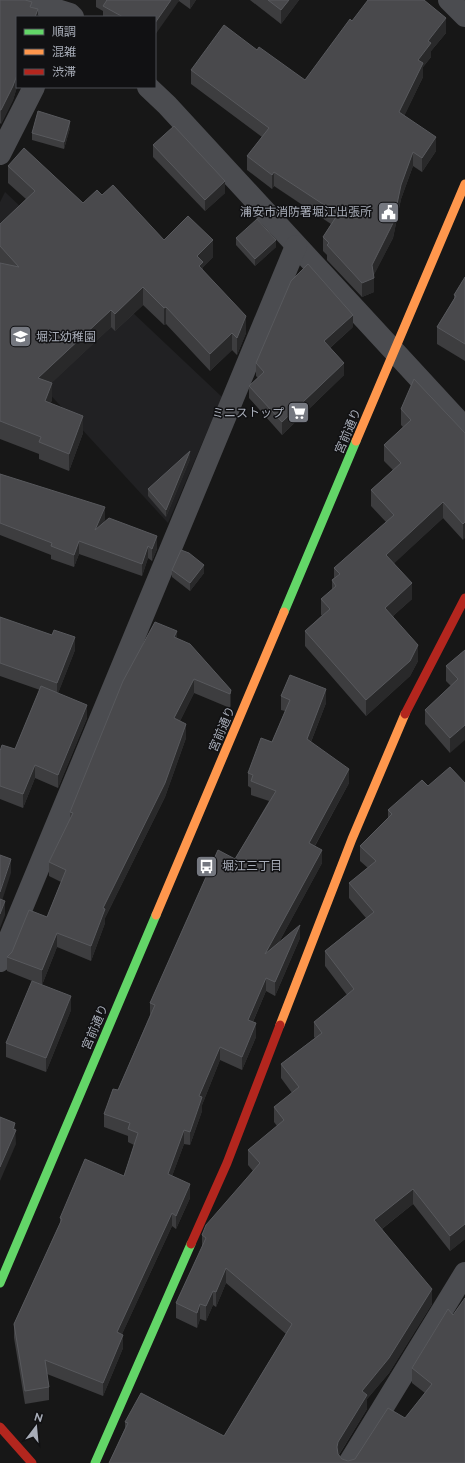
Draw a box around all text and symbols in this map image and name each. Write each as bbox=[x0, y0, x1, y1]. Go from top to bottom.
legend bbox=[16, 16, 156, 88]
text: 順調 bbox=[52, 25, 76, 39]
text: 混雑 bbox=[52, 45, 76, 59]
text: 渋滞 bbox=[52, 65, 76, 79]
public building icon: 浦安市消防署堀江出張所 bbox=[375, 199, 401, 225]
place label: 浦安市消防署堀江出張所 bbox=[240, 205, 372, 219]
school or university icon: 堀江幼稚園 bbox=[8, 324, 34, 350]
place label: 堀江幼稚園 bbox=[36, 330, 96, 344]
supermarket icon: ミニストップ bbox=[286, 400, 312, 426]
place label: ミニストップ bbox=[212, 406, 284, 420]
street label: 宮前通り bbox=[332, 406, 364, 456]
street label: 宮前通り bbox=[206, 704, 238, 754]
bus stop icon: 堀江三丁目 bbox=[194, 853, 220, 879]
place label: 堀江三丁目 bbox=[222, 859, 282, 873]
street label: 宮前通り bbox=[79, 1002, 111, 1052]
north arrow bbox=[16, 1407, 56, 1447]
text: N bbox=[33, 1410, 44, 1425]

